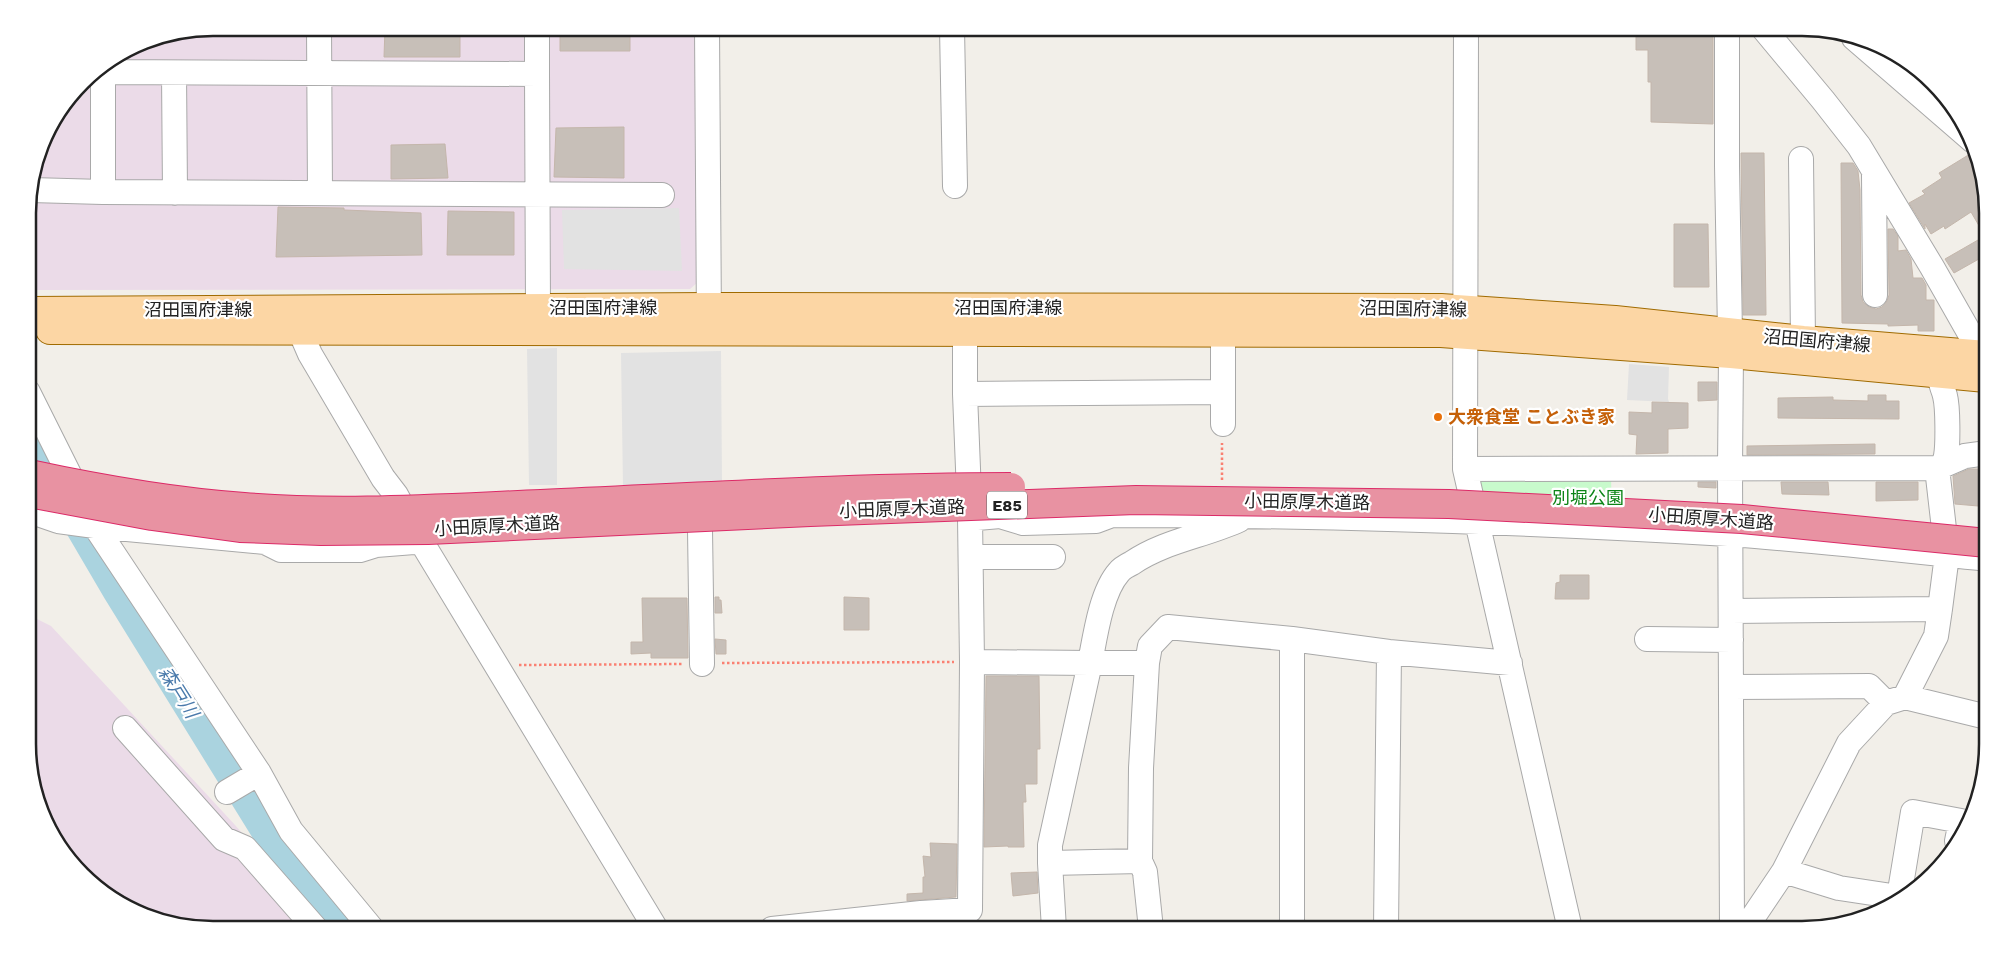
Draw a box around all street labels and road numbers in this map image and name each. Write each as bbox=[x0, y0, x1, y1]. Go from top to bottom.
street label: 沼田国府津線 bbox=[549, 297, 657, 318]
street label: 沼田国府津線 bbox=[954, 297, 1062, 318]
street label: 沼田国府津線 bbox=[1359, 297, 1467, 320]
street label: 沼田国府津線 bbox=[144, 299, 252, 320]
street label: 沼田国府津線 bbox=[1762, 325, 1872, 356]
street label: 小田原厚木道路 bbox=[1244, 490, 1370, 513]
road number: E85 bbox=[987, 492, 1027, 518]
street label: 小田原厚木道路 bbox=[839, 496, 965, 521]
street label: 小田原厚木道路 bbox=[1647, 504, 1775, 533]
street label: 小田原厚木道路 bbox=[434, 512, 560, 539]

